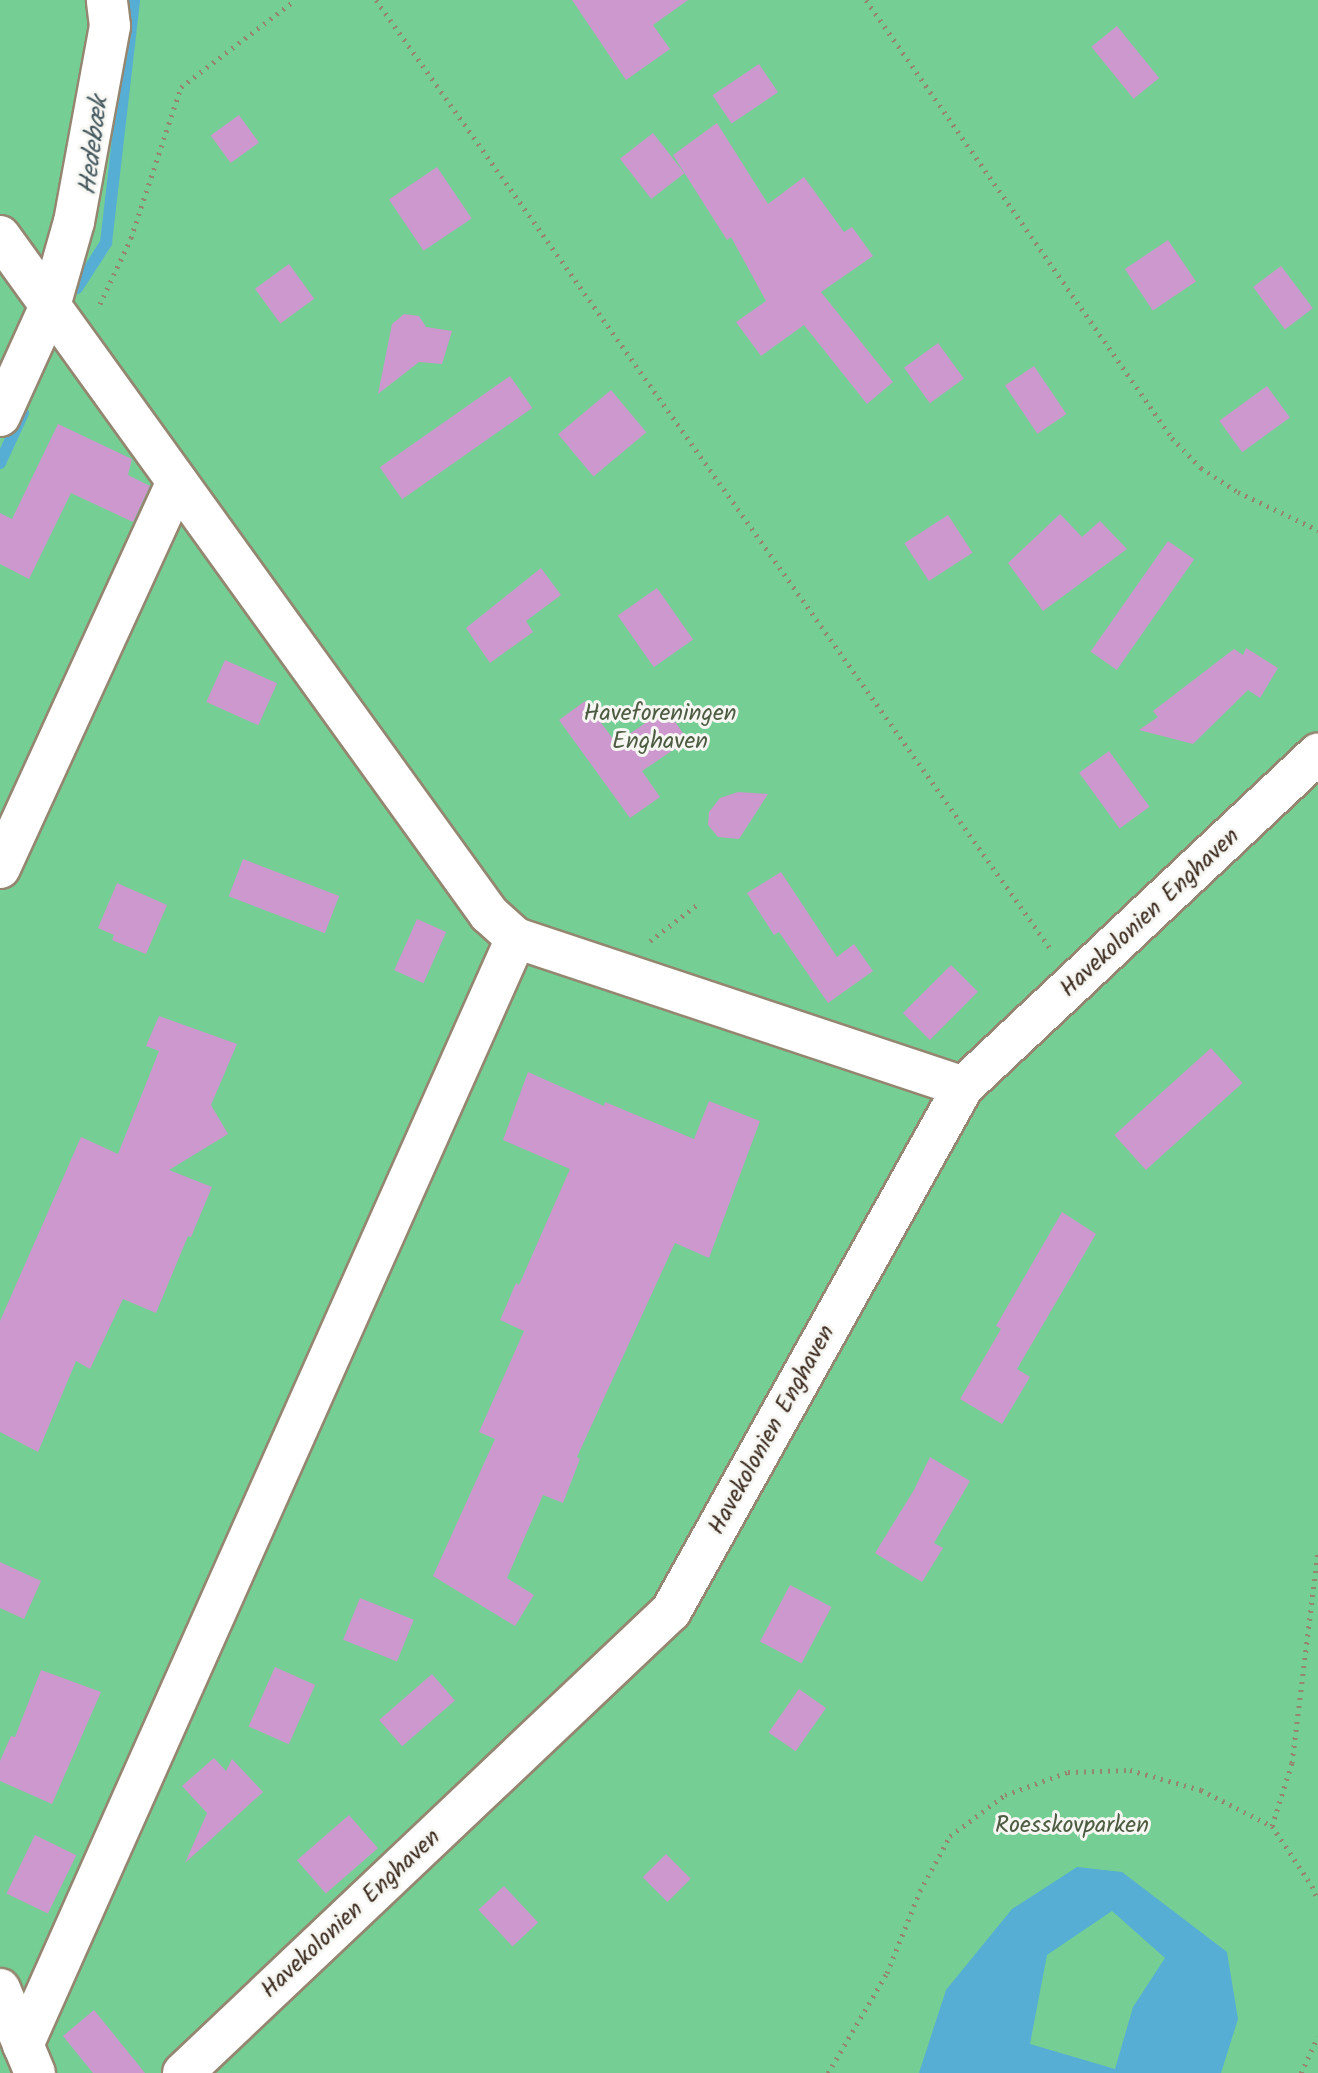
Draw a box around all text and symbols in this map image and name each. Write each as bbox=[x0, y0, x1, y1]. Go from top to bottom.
water label: Hedebæk bbox=[73, 95, 117, 197]
park label: Haveforeningen Enghaven bbox=[583, 700, 737, 756]
street label: Havekolonien Enghaven bbox=[1054, 822, 1246, 1004]
street label: Havekolonien Enghaven bbox=[702, 1320, 842, 1540]
park label: Roesskovparken bbox=[995, 1812, 1149, 1840]
street label: Havekolonien Enghaven bbox=[255, 1823, 447, 2005]

